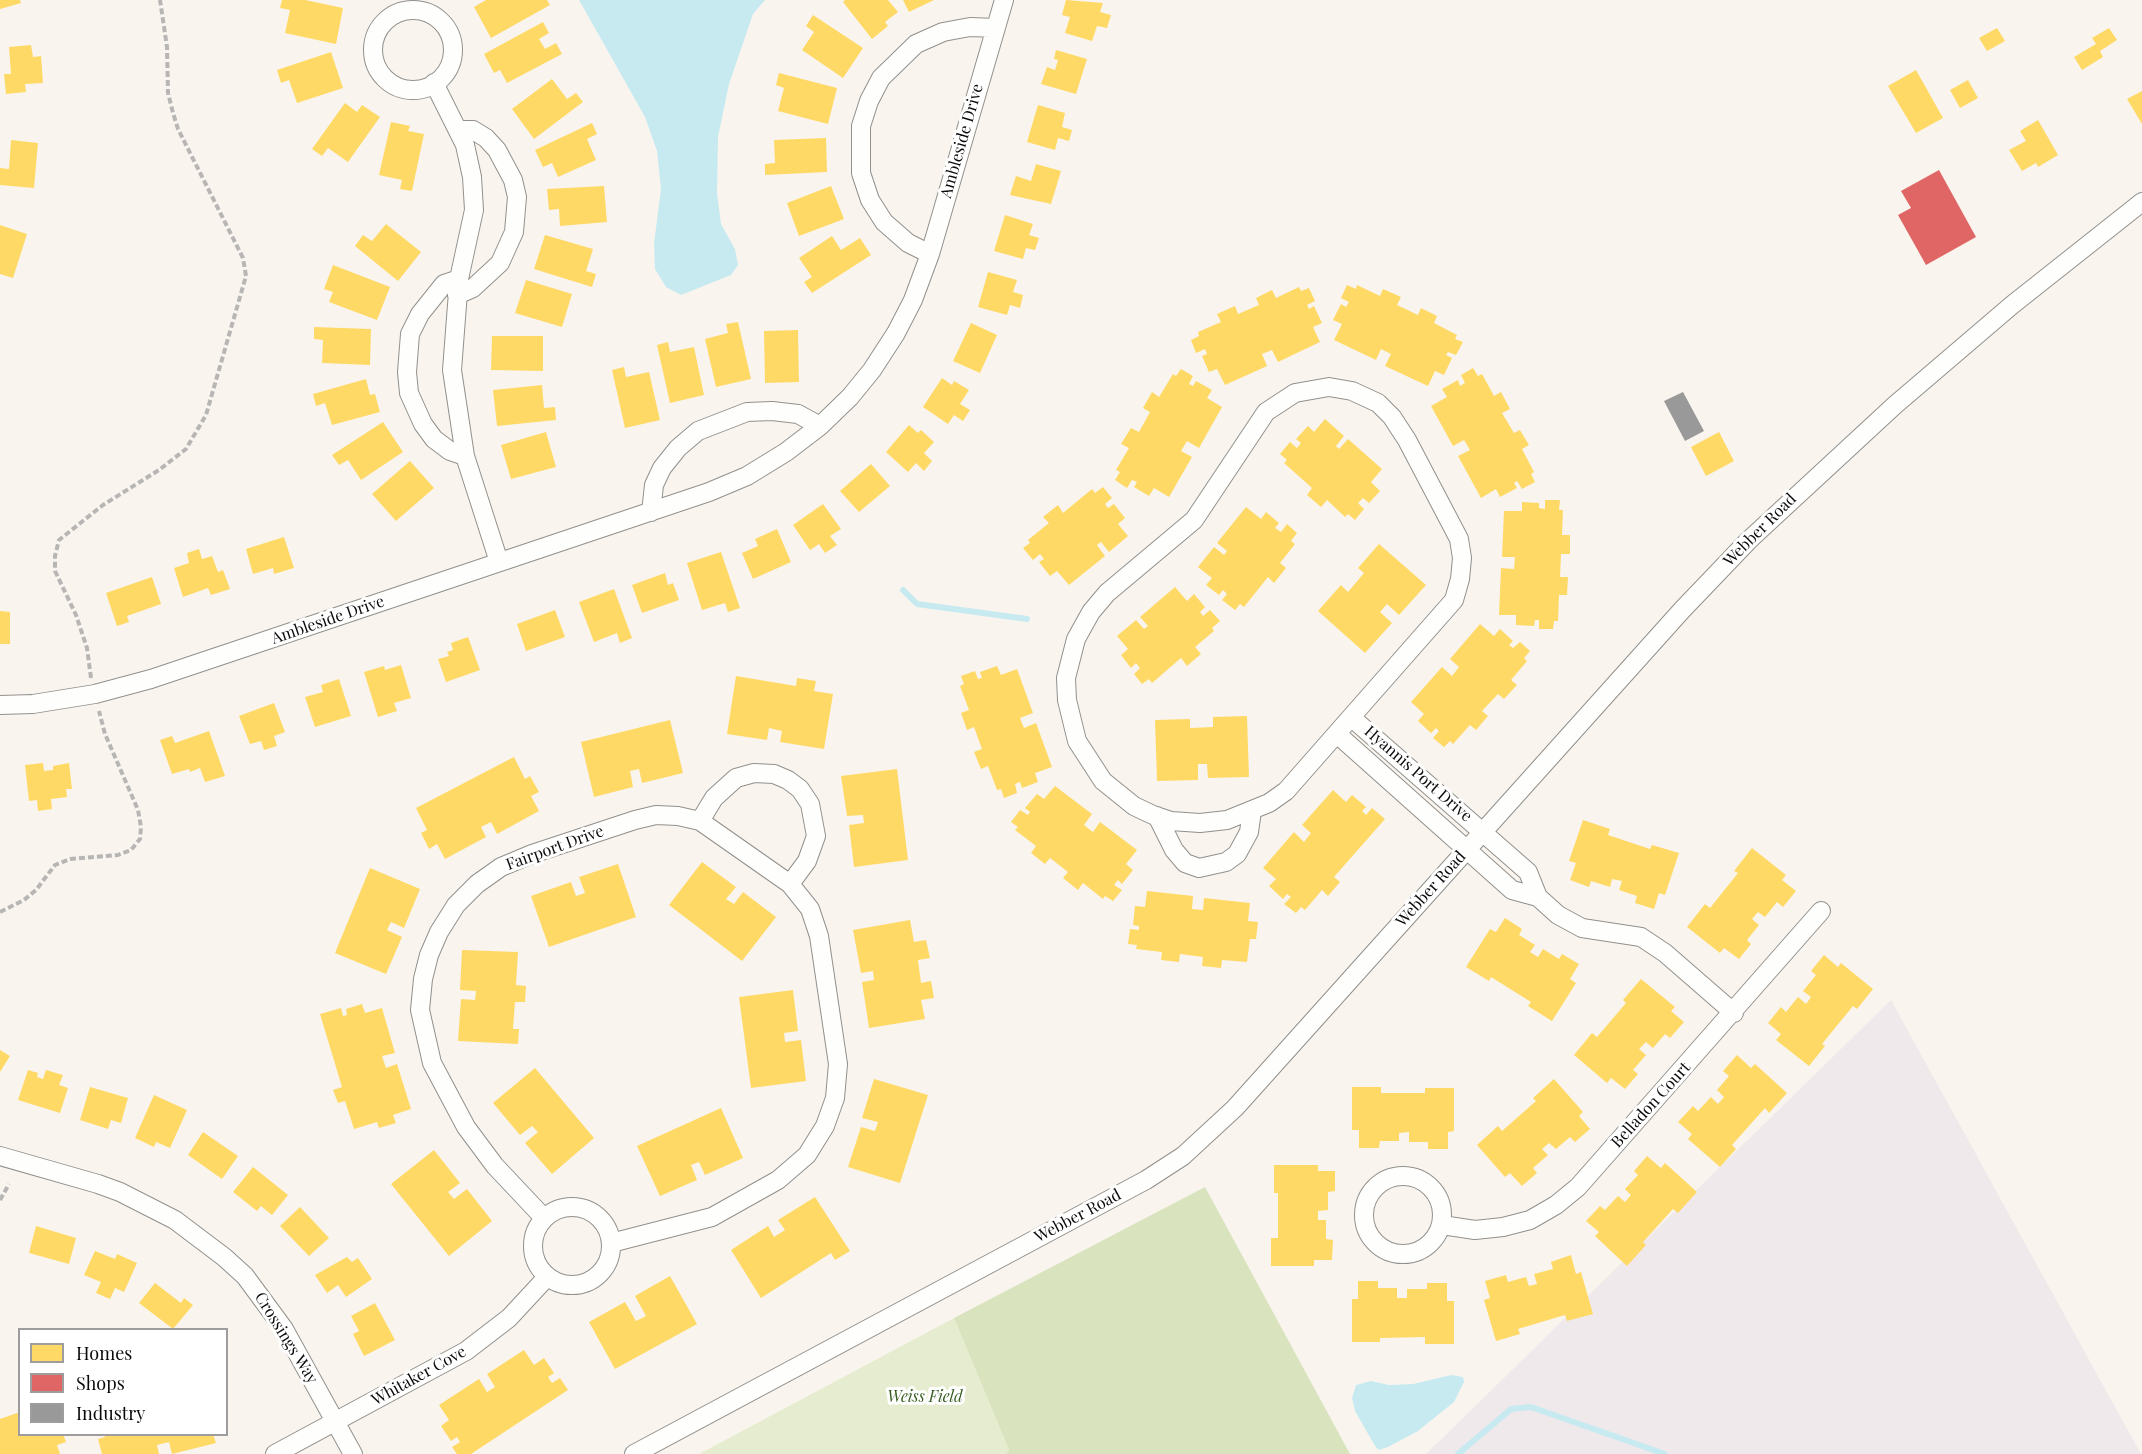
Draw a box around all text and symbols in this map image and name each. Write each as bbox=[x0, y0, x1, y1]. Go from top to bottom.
street label: Ambleside Drive bbox=[937, 82, 987, 200]
street label: Webber Road bbox=[1720, 490, 1800, 570]
street label: Ambleside Drive bbox=[269, 592, 387, 648]
street label: Hyannis Port Drive bbox=[1360, 722, 1476, 826]
street label: Fairport Drive bbox=[503, 821, 607, 875]
street label: Webber Road bbox=[1392, 847, 1470, 931]
street label: Belladon Court bbox=[1608, 1058, 1694, 1152]
street label: Webber Road bbox=[1032, 1185, 1124, 1247]
street label: Crossings Way bbox=[250, 1289, 322, 1387]
legend bbox=[18, 1328, 228, 1436]
text: Homes bbox=[76, 1341, 132, 1365]
street label: Whitaker Cove bbox=[368, 1342, 470, 1410]
text: Shops bbox=[76, 1371, 125, 1395]
park label: Weiss Field bbox=[887, 1387, 963, 1407]
text: Industry bbox=[76, 1401, 145, 1425]

